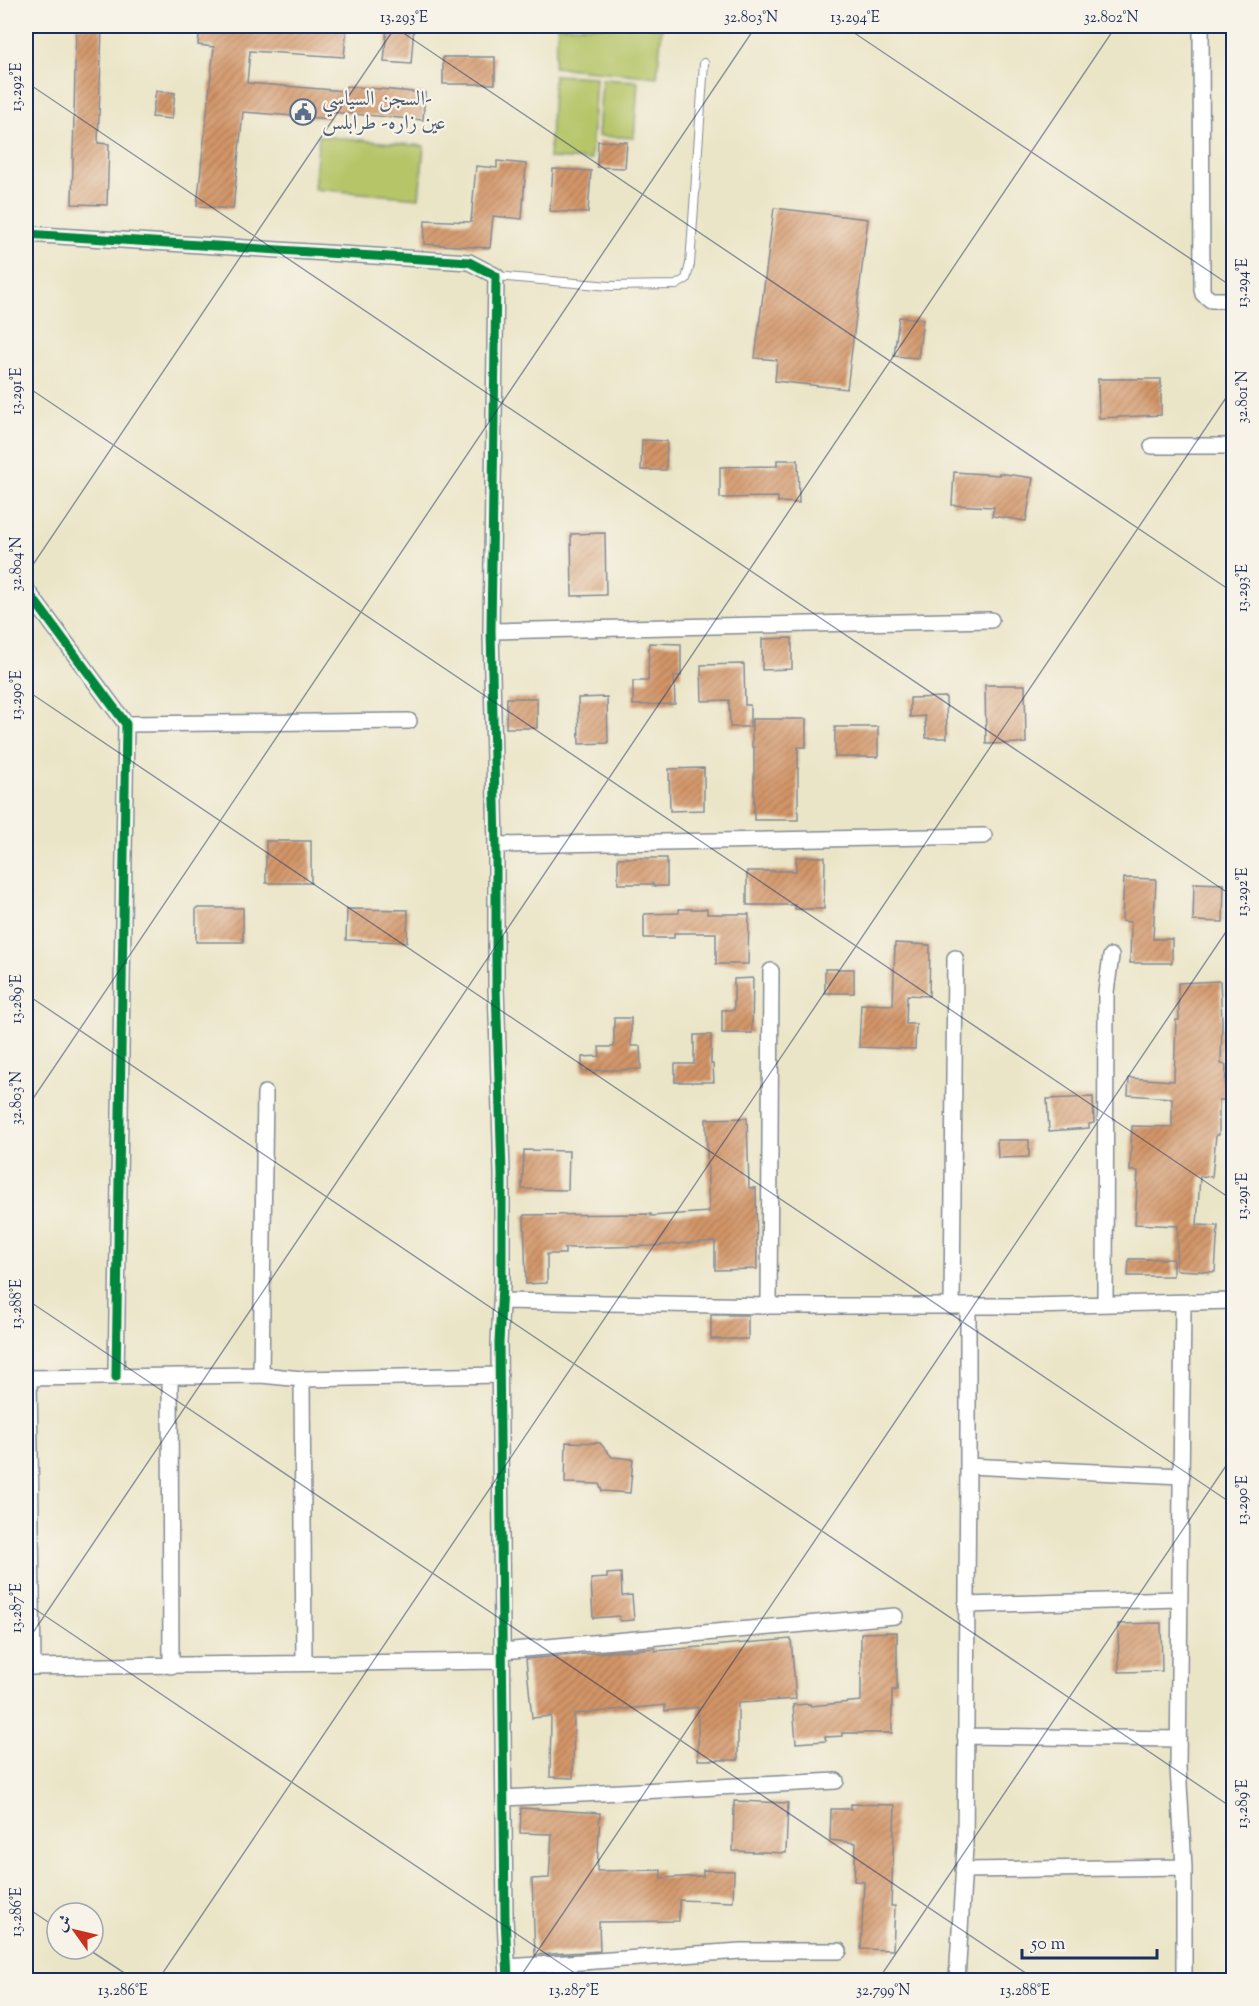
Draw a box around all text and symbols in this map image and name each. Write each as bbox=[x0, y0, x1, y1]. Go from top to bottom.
text: 13.293°E bbox=[380, 8, 428, 29]
text: 32.803°N bbox=[724, 8, 778, 29]
text: 13.294°E bbox=[830, 8, 880, 29]
text: 32.802°N bbox=[1084, 8, 1138, 29]
text: 13.292°E bbox=[7, 63, 28, 111]
place label: السجن السياسي- عين زاره- طرابلس bbox=[322, 85, 446, 139]
public building icon: السجن السياسي- عين زاره- طرابلس bbox=[288, 97, 318, 127]
text: 13.294°E bbox=[1233, 258, 1254, 308]
text: 13.291°E bbox=[7, 367, 28, 415]
text: 32.801°N bbox=[1233, 370, 1254, 424]
text: 32.804°N bbox=[7, 537, 28, 591]
text: 13.293°E bbox=[1233, 564, 1254, 612]
text: 13.290°E bbox=[7, 670, 28, 720]
text: 13.292°E bbox=[1233, 868, 1254, 916]
text: 13.289°E bbox=[7, 974, 28, 1024]
text: 32.803°N bbox=[7, 1071, 28, 1125]
text: 13.291°E bbox=[1233, 1172, 1254, 1220]
text: 13.288°E bbox=[7, 1279, 28, 1329]
text: 13.290°E bbox=[1233, 1475, 1254, 1525]
text: 13.287°E bbox=[7, 1583, 28, 1633]
text: 13.289°E bbox=[1233, 1779, 1254, 1829]
text: 13.286°E bbox=[7, 1887, 28, 1937]
north arrow bbox=[45, 1901, 105, 1961]
text: ش bbox=[51, 1911, 79, 1937]
scale bar bbox=[1022, 1922, 1157, 1960]
text: 50 m bbox=[1030, 1932, 1066, 1958]
text: 13.286°E bbox=[98, 1981, 148, 2002]
text: 13.287°E bbox=[549, 1981, 599, 2002]
text: 32.799°N bbox=[856, 1981, 910, 2002]
text: 13.288°E bbox=[1000, 1981, 1050, 2002]

